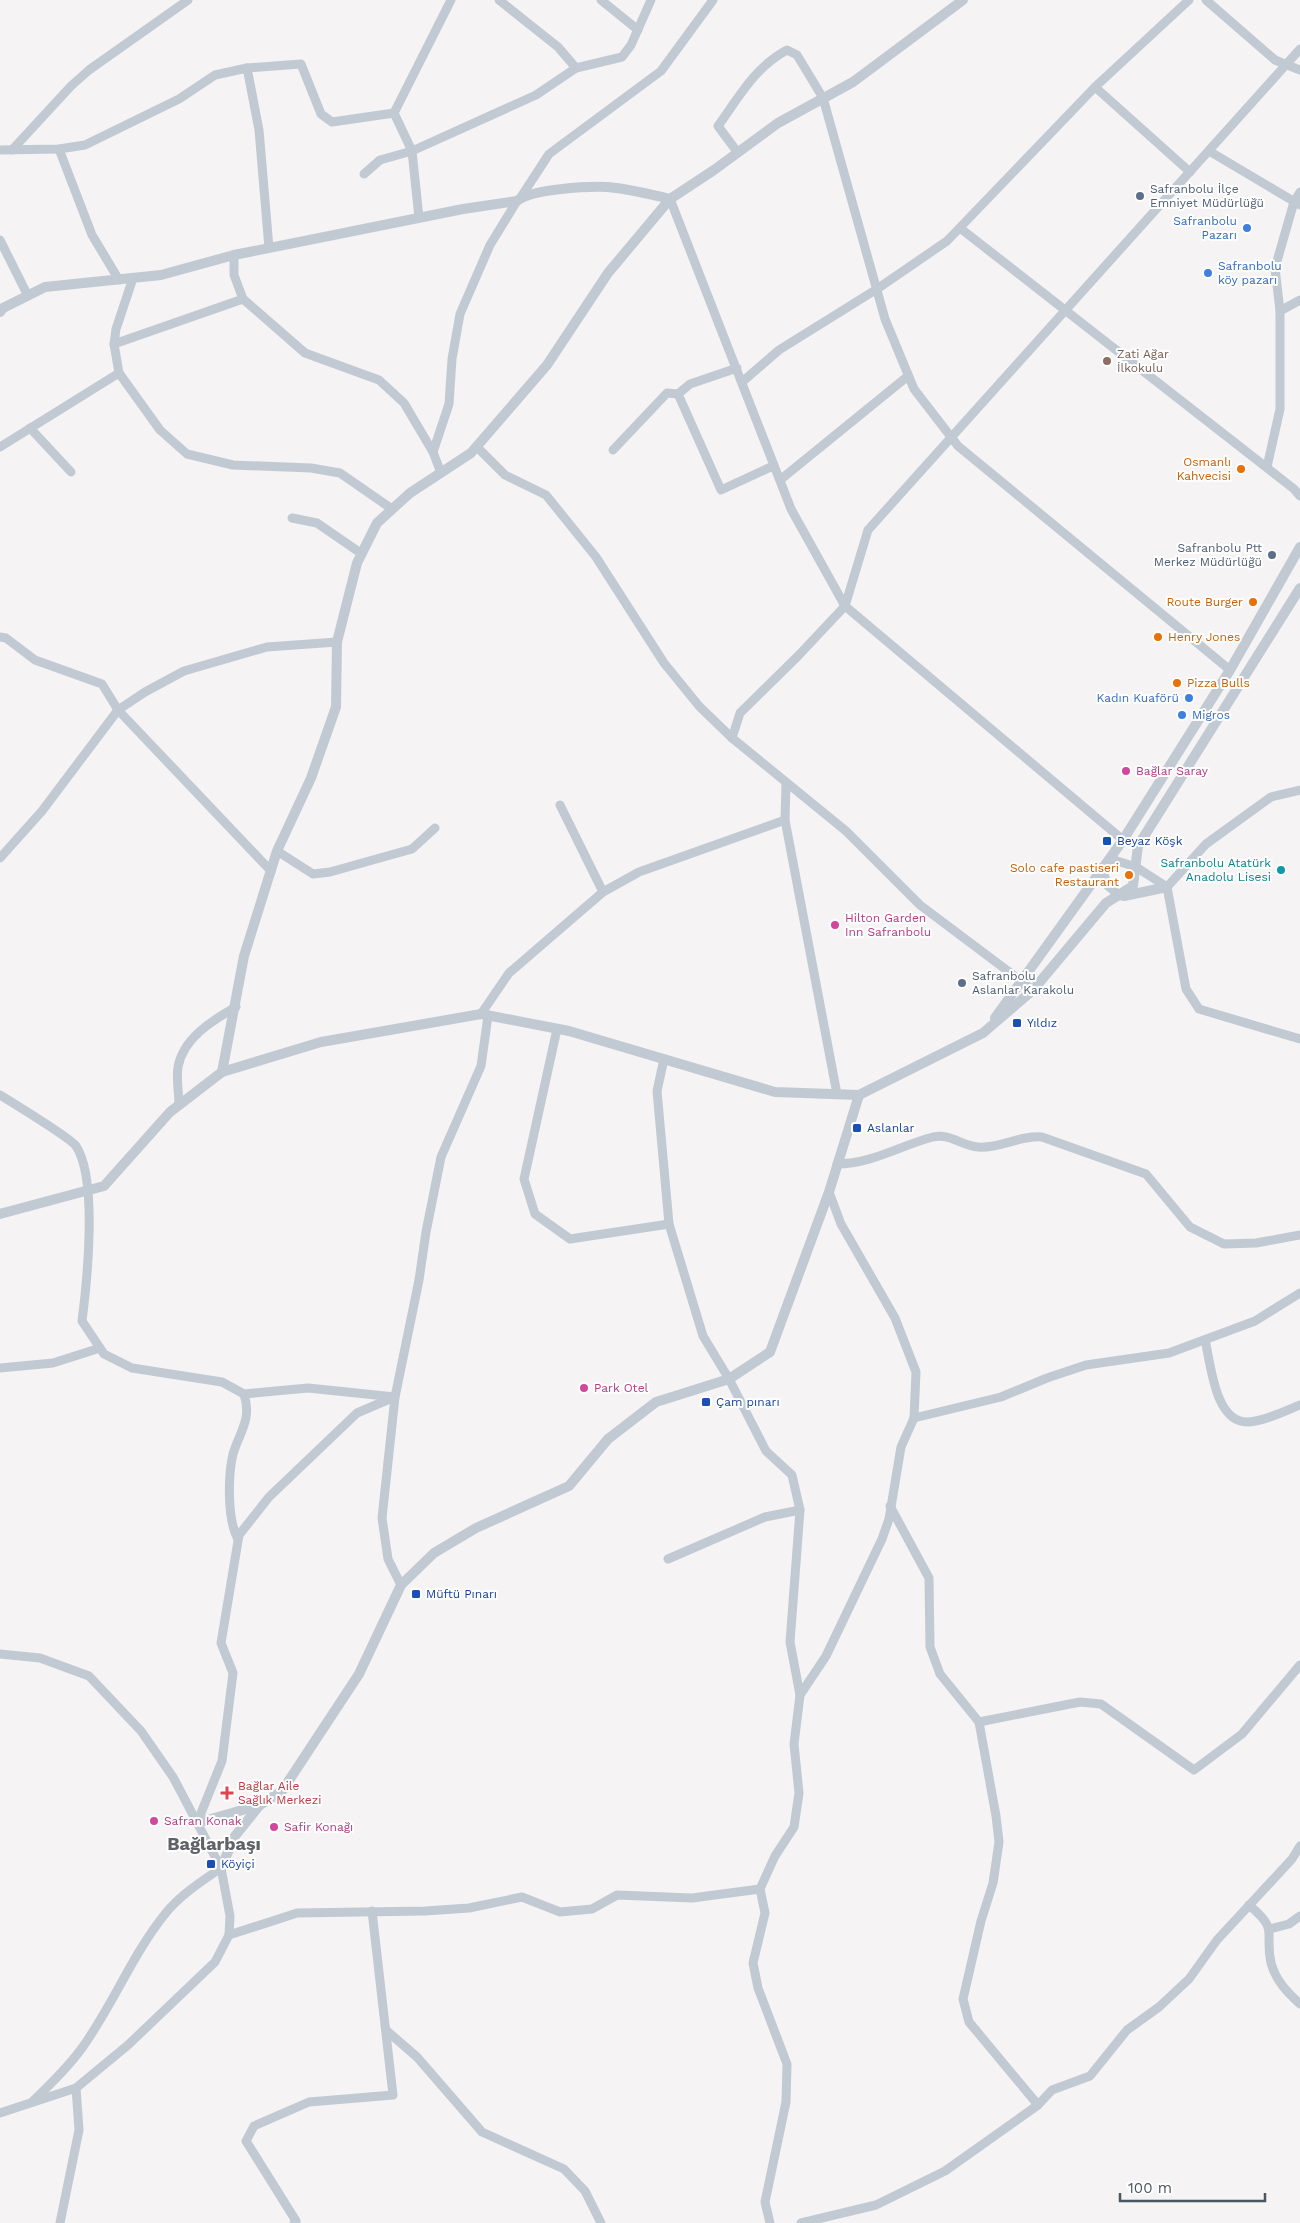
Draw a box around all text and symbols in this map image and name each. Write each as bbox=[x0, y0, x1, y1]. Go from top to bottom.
place label: Safranbolu İlçe Emniyet Müdürlüğü bbox=[1150, 182, 1264, 210]
marker: Safranbolu İlçe Emniyet Müdürlüğü bbox=[1134, 190, 1146, 202]
place label: Safranbolu Pazarı bbox=[1173, 214, 1237, 242]
marker: Safranbolu Pazarı bbox=[1241, 222, 1253, 234]
place label: Safranbolu köy pazarı bbox=[1218, 259, 1282, 287]
marker: Safranbolu köy pazarı bbox=[1202, 267, 1214, 279]
place label: Zati Ağar İlkokulu bbox=[1117, 347, 1169, 375]
marker: Zati Ağar İlkokulu bbox=[1101, 355, 1113, 367]
place label: Osmanlı Kahvecisi bbox=[1177, 455, 1231, 483]
marker: Osmanlı Kahvecisi bbox=[1235, 463, 1247, 475]
place label: Safranbolu Ptt Merkez Müdürlüğü bbox=[1154, 541, 1262, 569]
marker: Safranbolu Ptt Merkez Müdürlüğü bbox=[1266, 549, 1278, 561]
place label: Route Burger bbox=[1167, 595, 1243, 609]
marker: Route Burger bbox=[1247, 596, 1259, 608]
place label: Henry Jones bbox=[1168, 630, 1240, 644]
marker: Henry Jones bbox=[1152, 631, 1164, 643]
place label: Pizza Bulls bbox=[1187, 676, 1250, 690]
marker: Pizza Bulls bbox=[1171, 677, 1183, 689]
place label: Kadın Kuaförü bbox=[1097, 691, 1179, 705]
marker: Kadın Kuaförü bbox=[1183, 692, 1195, 704]
place label: Migros bbox=[1192, 708, 1230, 722]
marker: Migros bbox=[1176, 709, 1188, 721]
place label: Bağlar Saray bbox=[1136, 764, 1209, 778]
marker: Bağlar Saray bbox=[1120, 765, 1132, 777]
place label: Beyaz Köşk bbox=[1117, 834, 1183, 848]
marker: Beyaz Köşk bbox=[1101, 835, 1113, 847]
place label: Safranbolu Atatürk Anadolu Lisesi bbox=[1160, 856, 1271, 884]
place label: Solo cafe pastiseri Restaurant bbox=[1010, 861, 1119, 889]
marker: Safranbolu Atatürk Anadolu Lisesi bbox=[1275, 864, 1287, 876]
marker: Solo cafe pastiseri Restaurant bbox=[1123, 869, 1135, 881]
place label: Hilton Garden Inn Safranbolu bbox=[845, 911, 931, 939]
marker: Hilton Garden Inn Safranbolu bbox=[829, 919, 841, 931]
place label: Safranbolu Aslanlar Karakolu bbox=[972, 969, 1074, 997]
marker: Safranbolu Aslanlar Karakolu bbox=[956, 977, 968, 989]
place label: Yıldız bbox=[1027, 1016, 1057, 1030]
marker: Yıldız bbox=[1011, 1017, 1023, 1029]
place label: Aslanlar bbox=[867, 1121, 915, 1135]
marker: Aslanlar bbox=[851, 1122, 863, 1134]
place label: Park Otel bbox=[594, 1381, 649, 1395]
marker: Park Otel bbox=[578, 1382, 590, 1394]
place label: Çam pınarı bbox=[716, 1395, 780, 1409]
marker: Çam pınarı bbox=[700, 1396, 712, 1408]
place label: Müftü Pınarı bbox=[426, 1587, 497, 1601]
marker: Müftü Pınarı bbox=[410, 1588, 422, 1600]
place label: Bağlar Aile Sağlık Merkezi bbox=[238, 1779, 321, 1807]
marker: Bağlar Aile Sağlık Merkezi bbox=[220, 1786, 234, 1800]
place label: Safran Konak bbox=[164, 1814, 242, 1828]
marker: Safran Konak bbox=[148, 1815, 160, 1827]
place label: Safir Konağı bbox=[284, 1820, 353, 1834]
marker: Safir Konağı bbox=[268, 1821, 280, 1833]
district label: Bağlarbaşı bbox=[167, 1833, 261, 1854]
place label: Köyiçi bbox=[221, 1857, 255, 1871]
marker: Köyiçi bbox=[205, 1858, 217, 1870]
scale bar bbox=[1120, 2170, 1265, 2202]
text: 100 m bbox=[1128, 2179, 1172, 2197]

